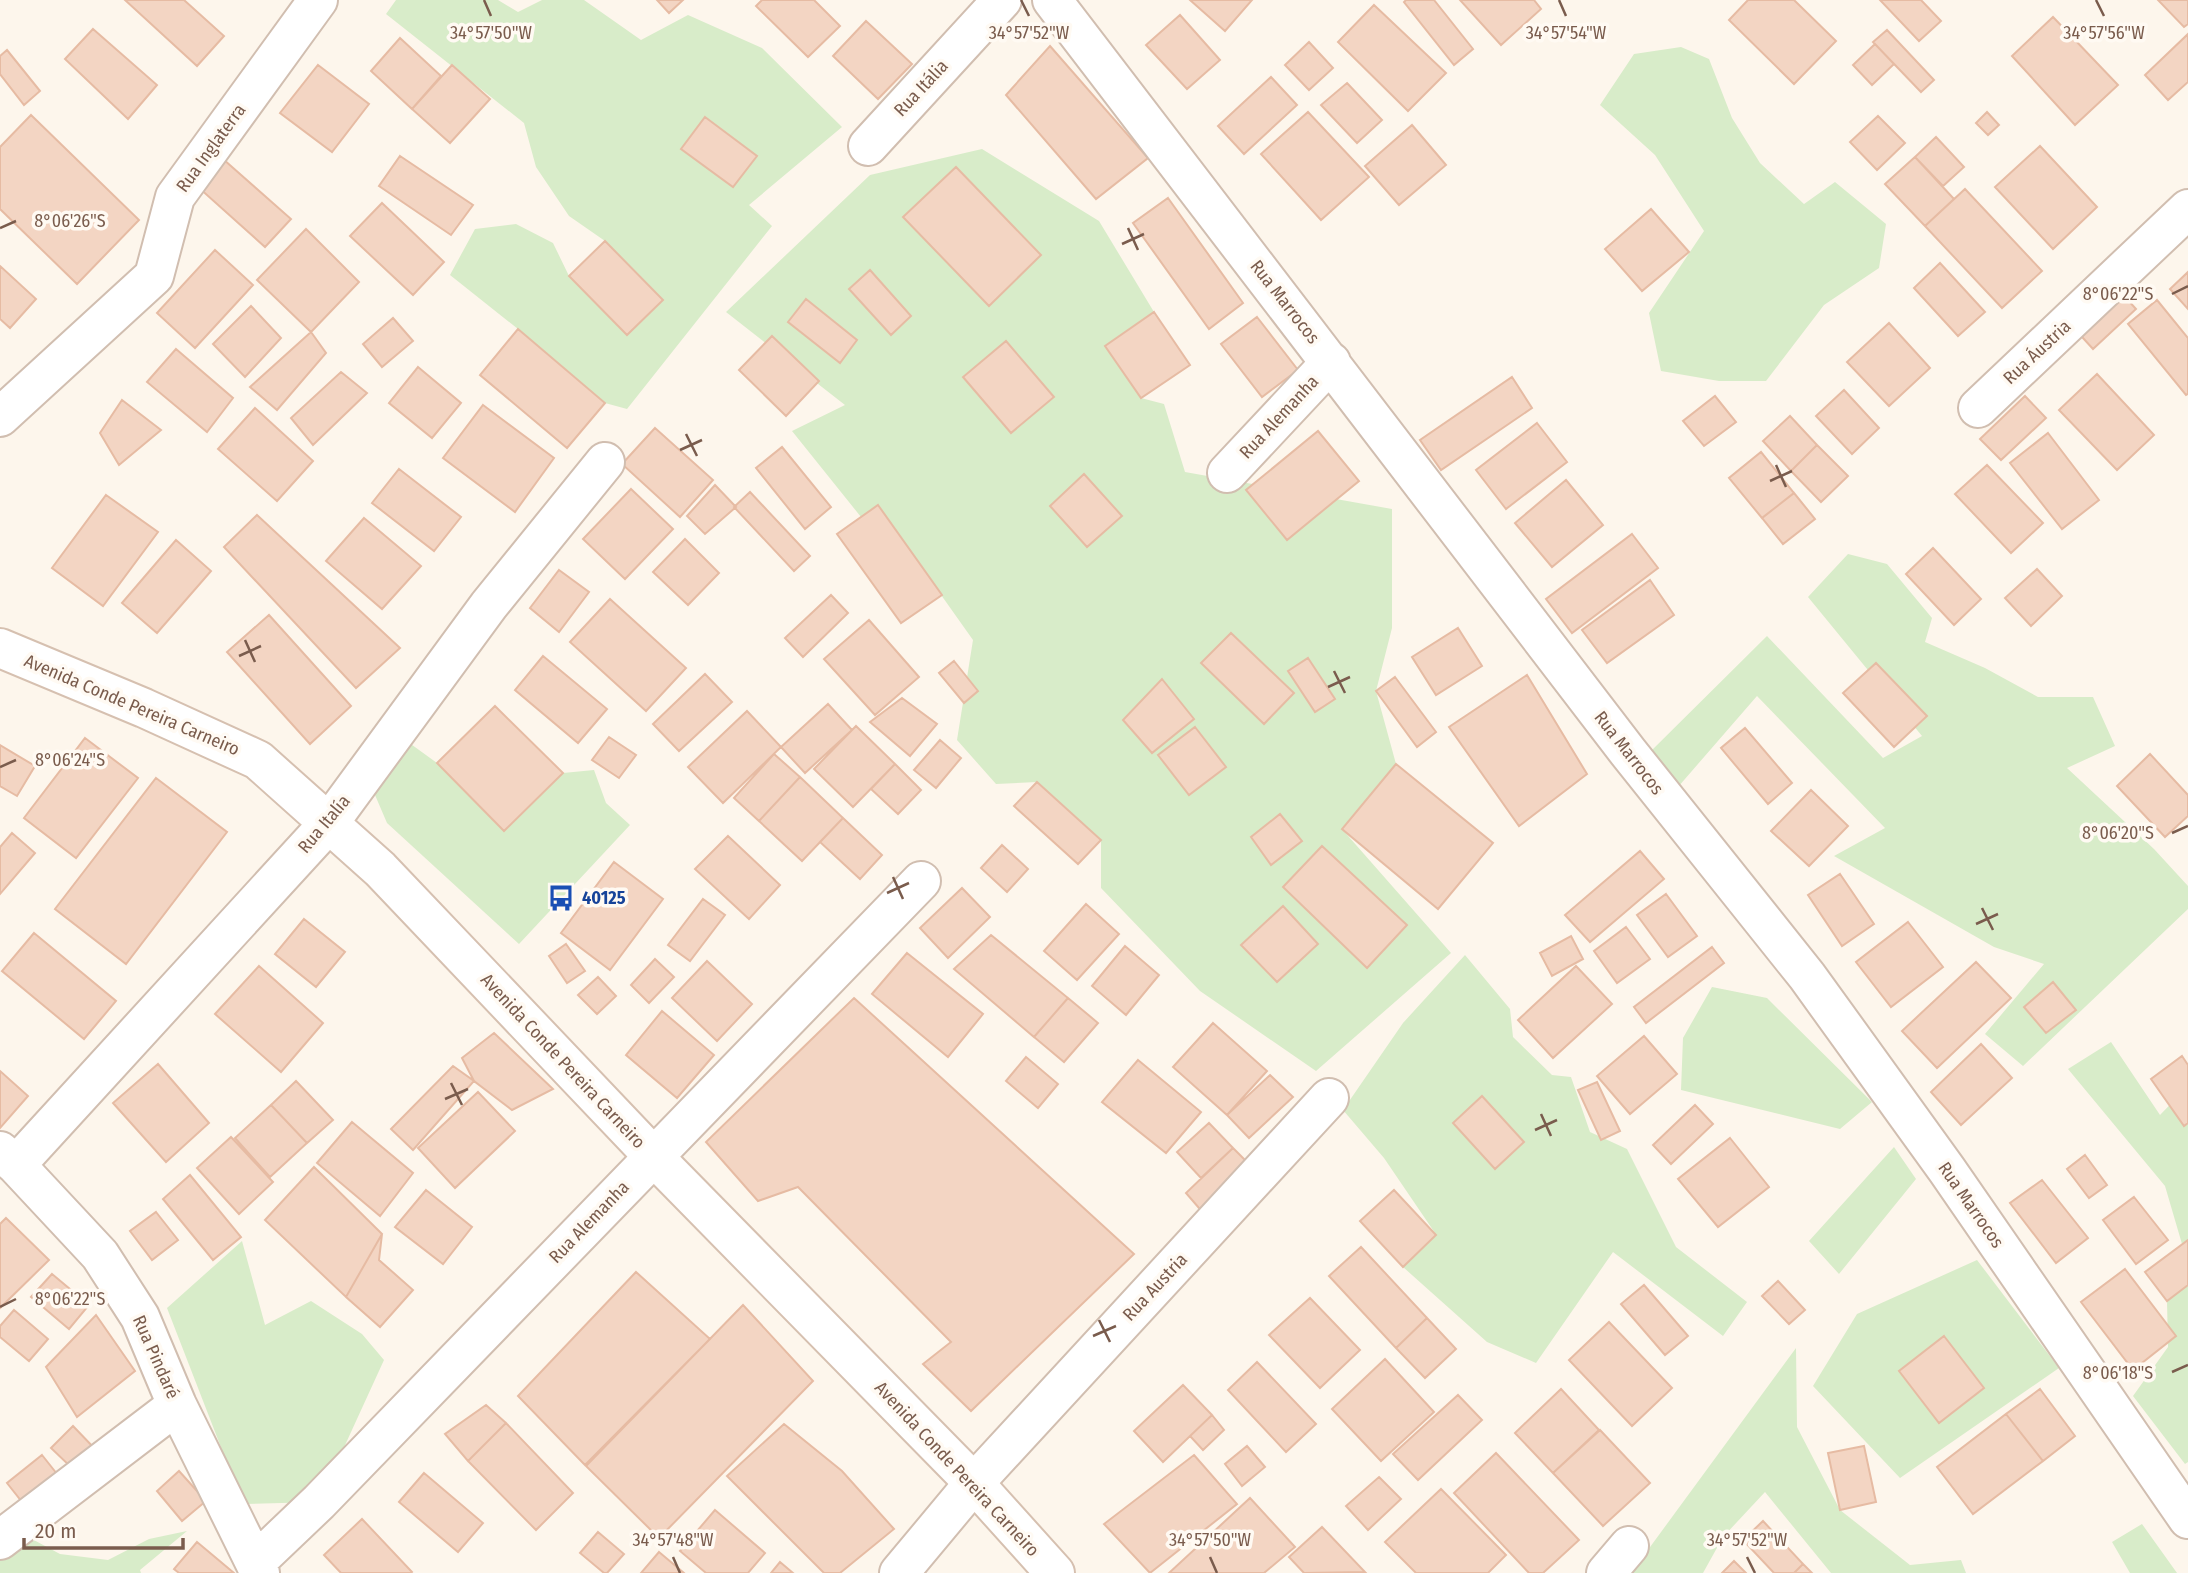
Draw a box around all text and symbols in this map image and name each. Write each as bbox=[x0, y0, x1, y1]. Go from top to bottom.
text: 34°57'50"W bbox=[450, 22, 532, 44]
text: 34°57'52"W bbox=[989, 22, 1070, 44]
text: 34°57'54"W bbox=[1526, 22, 1607, 44]
text: 34°57'56"W bbox=[2063, 22, 2145, 44]
street label: Rua Itália bbox=[889, 55, 953, 121]
street label: Rua Inglaterra bbox=[172, 99, 250, 196]
text: 8°06'26"S bbox=[34, 210, 106, 232]
street label: Rua Marrocos bbox=[1246, 256, 1325, 348]
text: 8°06'22"S bbox=[2083, 283, 2153, 305]
street label: Rua Áustria bbox=[1998, 314, 2075, 389]
street label: Rua Alemanha bbox=[1235, 371, 1323, 463]
street label: Avenida Conde Pereira Carneiro bbox=[21, 650, 243, 760]
street label: Rua Marrocos bbox=[1590, 707, 1669, 799]
text: 8°06'24"S bbox=[35, 749, 105, 771]
street label: Rua Italía bbox=[293, 790, 355, 858]
text: 8°06'20"S bbox=[2082, 822, 2154, 844]
bus stop icon: 40125 bbox=[546, 883, 576, 913]
place label: 40125 bbox=[582, 887, 626, 909]
street label: Avenida Conde Pereira Carneiro bbox=[476, 969, 650, 1153]
street label: Rua Marrocos bbox=[1933, 1158, 2009, 1252]
street label: Rua Alemanha bbox=[544, 1176, 634, 1268]
street label: Rua Austria bbox=[1118, 1249, 1192, 1325]
text: 8°06'22"S bbox=[35, 1288, 105, 1310]
street label: Rua Pindaré bbox=[128, 1312, 184, 1402]
text: 8°06'18"S bbox=[2083, 1362, 2153, 1384]
street label: Avenida Conde Pereira Carneiro bbox=[870, 1377, 1044, 1561]
scale bar bbox=[24, 1506, 184, 1550]
text: 20 m bbox=[35, 1518, 76, 1544]
text: 34°57'48"W bbox=[632, 1529, 714, 1551]
text: 34°57'50"W bbox=[1169, 1529, 1251, 1551]
text: 34°57'52"W bbox=[1707, 1529, 1788, 1551]

